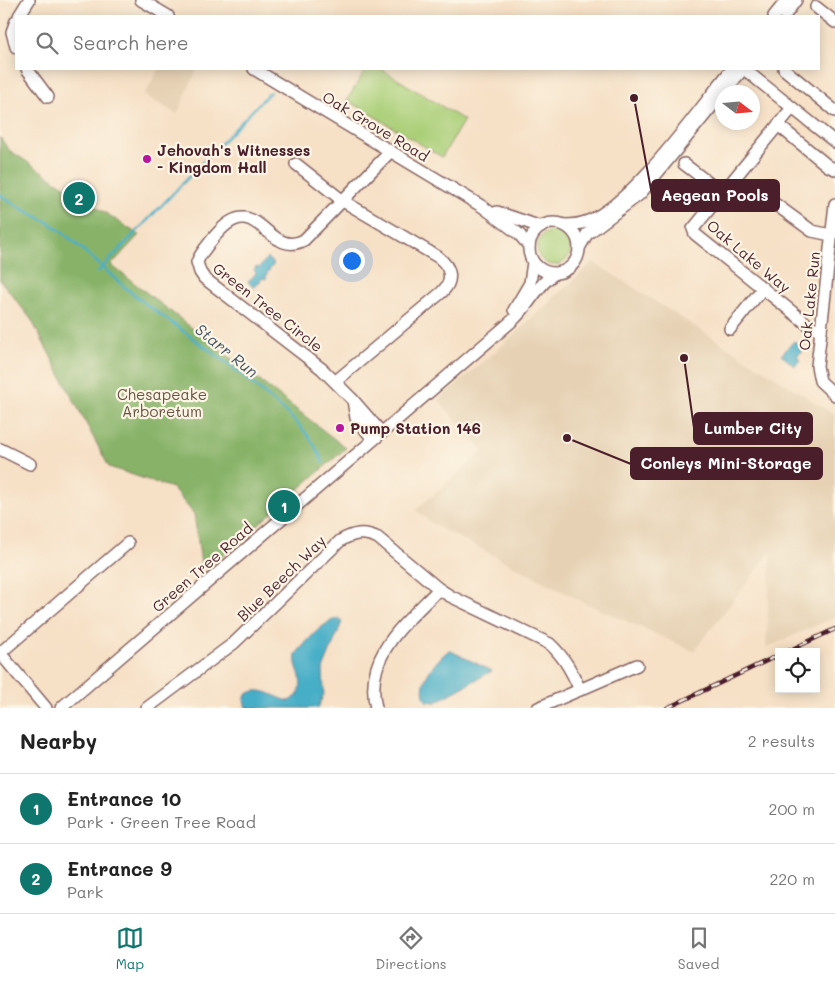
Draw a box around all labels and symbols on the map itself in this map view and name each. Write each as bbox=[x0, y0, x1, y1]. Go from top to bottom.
north arrow bbox=[715, 85, 760, 130]
street label: Oak Grove Road bbox=[319, 86, 433, 166]
place label: Jehovah's Witnesses - Kingdom Hall bbox=[157, 140, 310, 177]
marker: Jehovah's Witnesses - Kingdom Hall bbox=[141, 153, 153, 165]
pin: 2 bbox=[63, 179, 95, 217]
callout: Aegean Pools bbox=[652, 180, 779, 211]
text: Aegean Pools bbox=[661, 184, 769, 205]
street label: Oak Lake Way bbox=[703, 215, 795, 297]
your location bbox=[339, 248, 365, 274]
street label: Oak Lake Run bbox=[794, 251, 824, 351]
street label: Green Tree Circle bbox=[209, 258, 327, 356]
water label: Starr Run bbox=[191, 318, 263, 382]
park label: Chesapeake Arboretum bbox=[117, 384, 207, 421]
callout: Lumber City bbox=[694, 413, 812, 444]
text: Lumber City bbox=[704, 417, 802, 438]
place label: Pump Station 146 bbox=[350, 418, 481, 438]
marker: Pump Station 146 bbox=[334, 422, 346, 434]
callout: Conleys Mini-Storage bbox=[631, 448, 822, 479]
text: Conleys Mini-Storage bbox=[641, 452, 811, 473]
pin: 1 bbox=[268, 487, 300, 525]
street label: Green Tree Road bbox=[148, 518, 256, 616]
street label: Blue Beech Way bbox=[232, 531, 330, 625]

